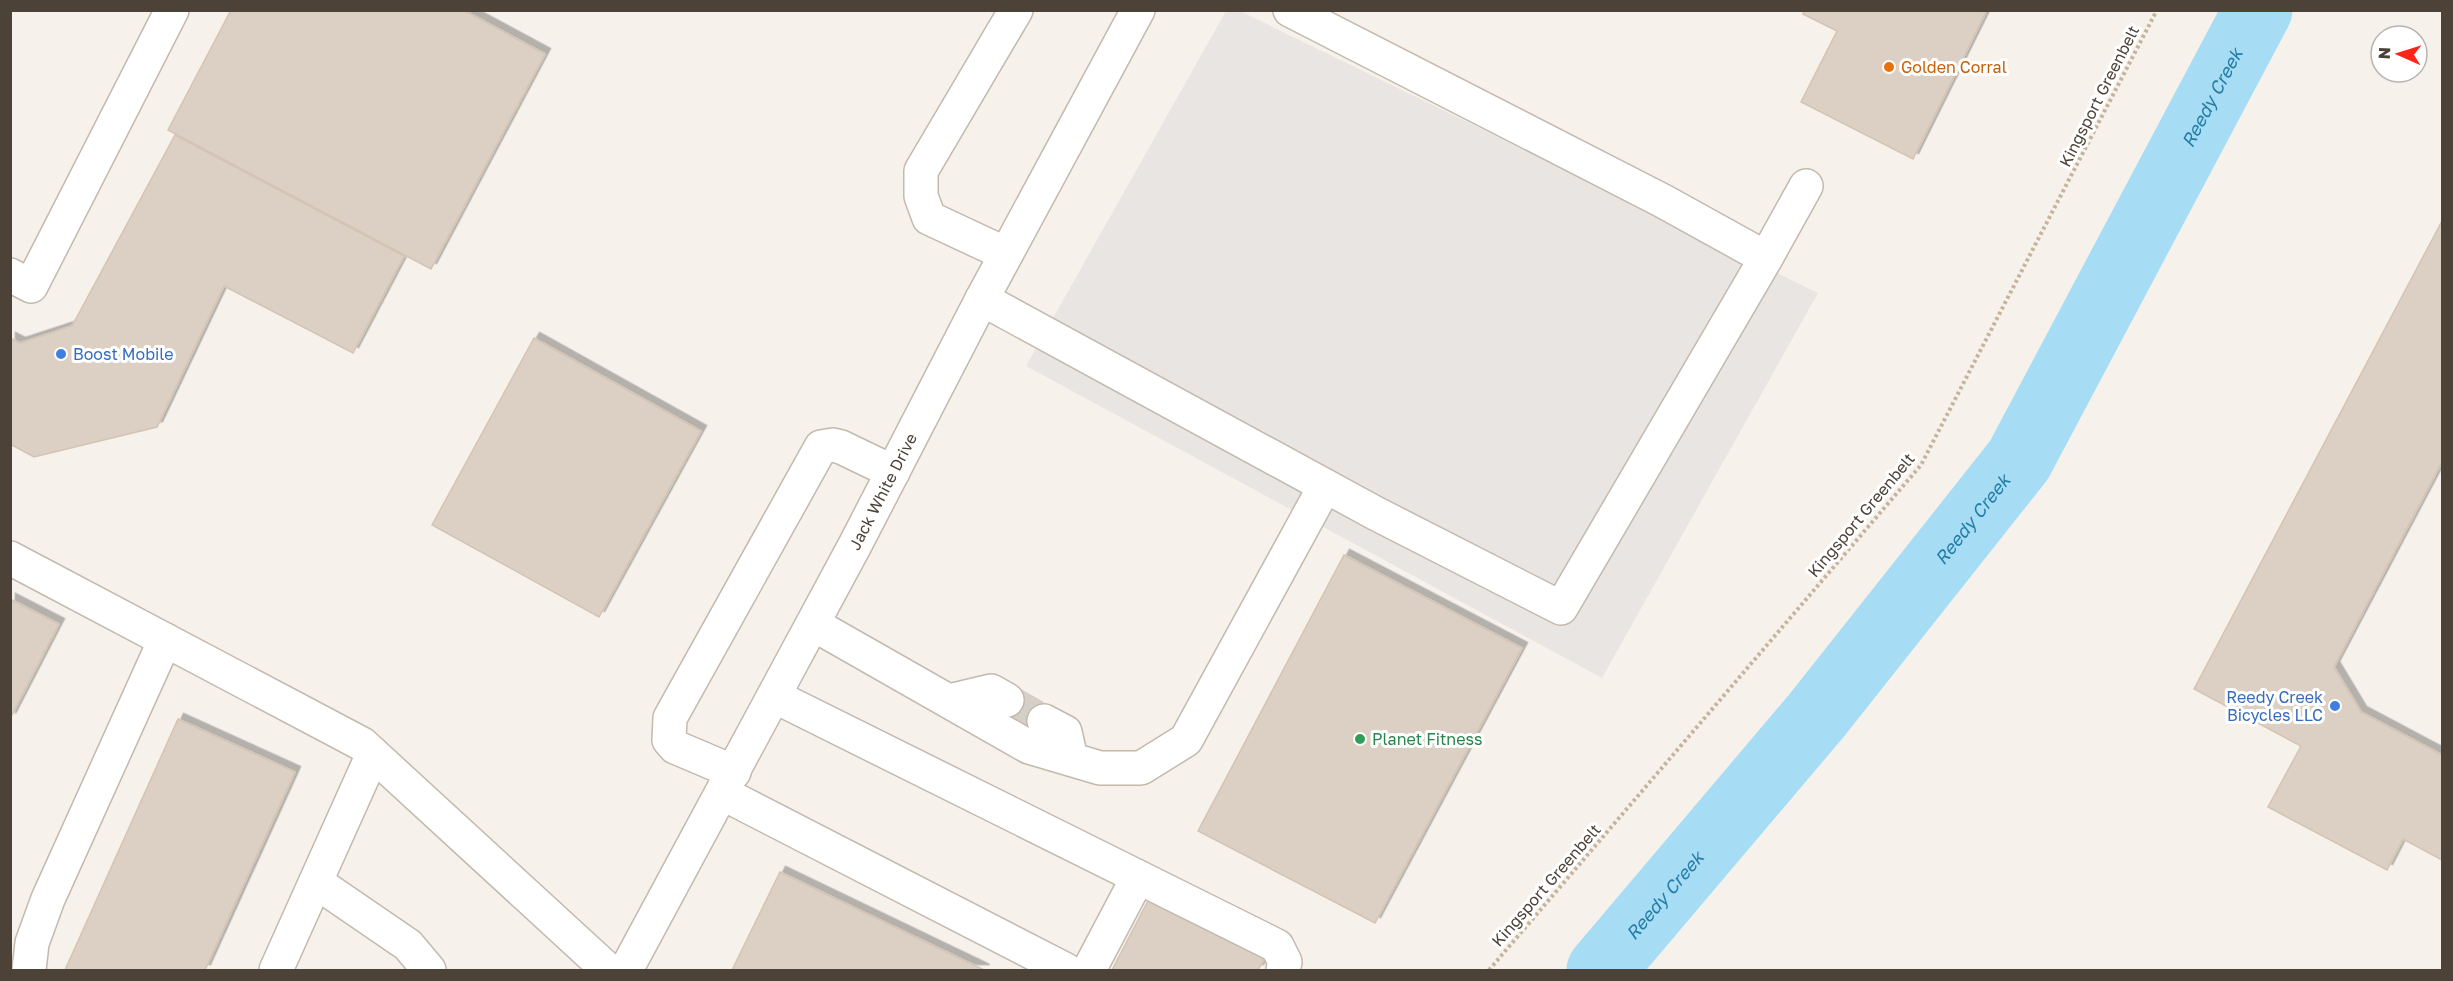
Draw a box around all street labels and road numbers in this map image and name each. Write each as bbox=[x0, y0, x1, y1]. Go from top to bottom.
street label: Kingsport Greenbelt bbox=[2055, 22, 2143, 170]
street label: Jack White Drive bbox=[844, 430, 921, 553]
street label: Kingsport Greenbelt bbox=[1803, 449, 1919, 581]
street label: Kingsport Greenbelt bbox=[1487, 820, 1605, 950]

